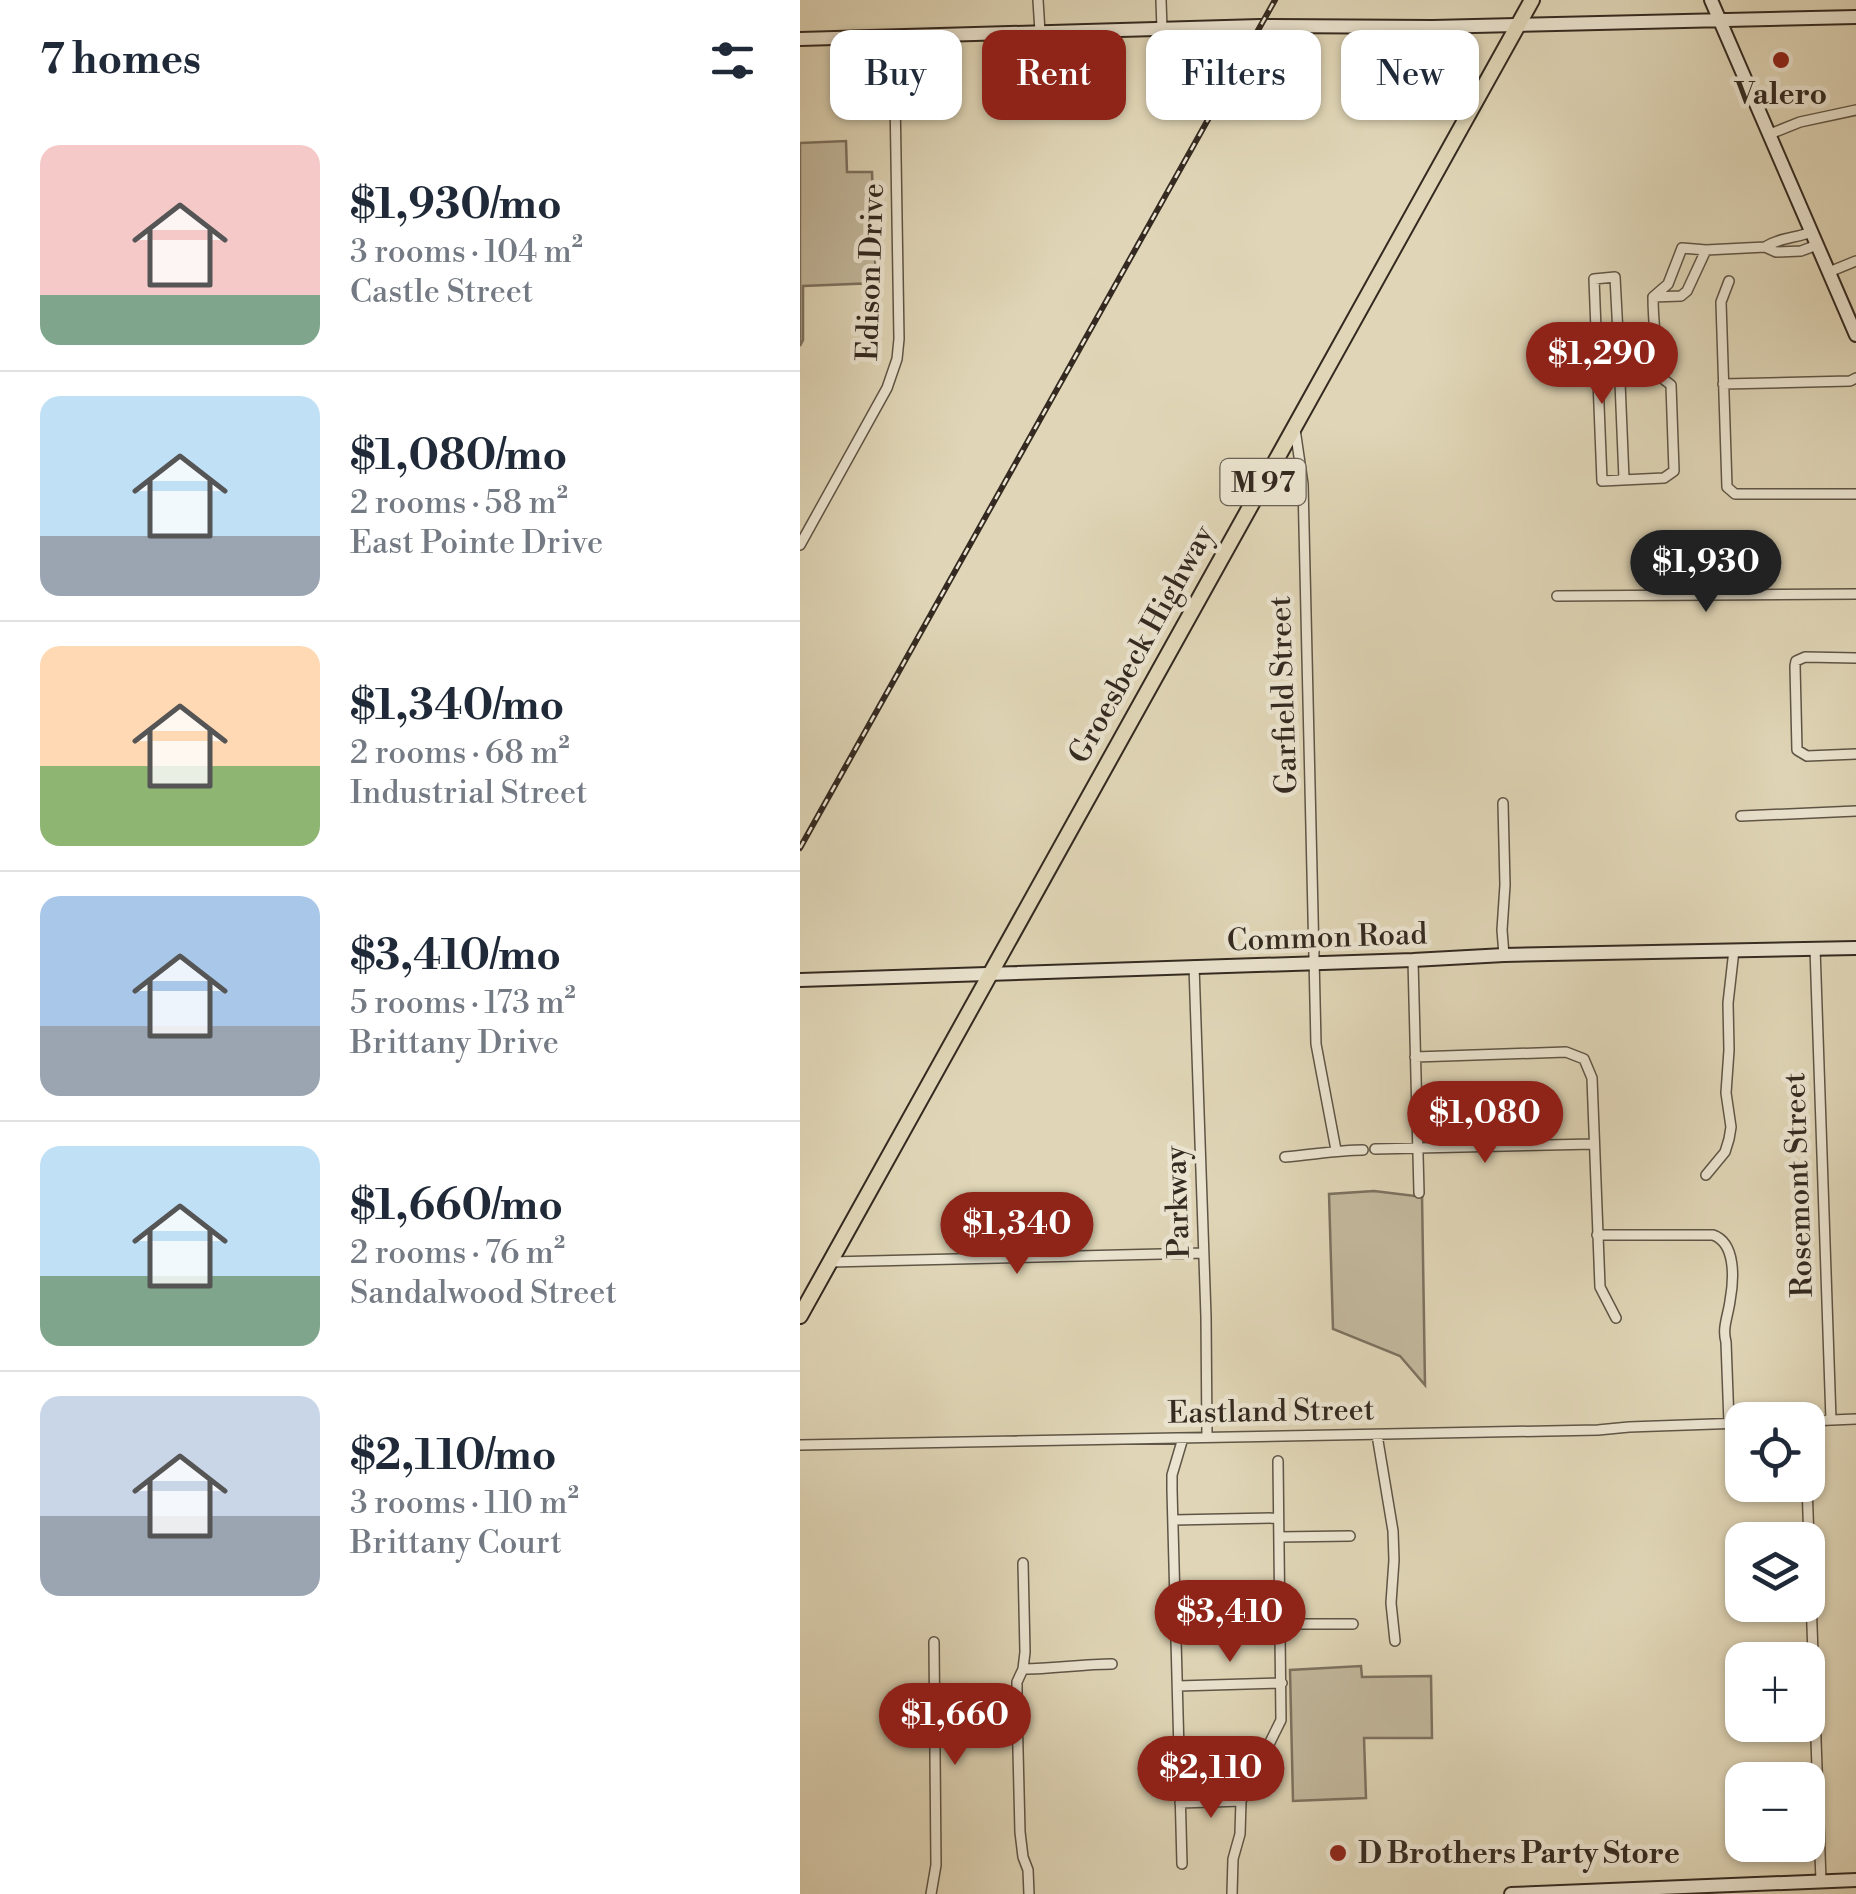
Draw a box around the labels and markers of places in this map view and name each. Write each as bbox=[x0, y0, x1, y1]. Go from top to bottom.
marker: Valero bbox=[1770, 49, 1792, 71]
place label: Valero bbox=[1734, 76, 1827, 114]
pin: $1,290 bbox=[1521, 322, 1683, 407]
pin: $1,930 bbox=[1625, 530, 1787, 615]
pin: $1,080 bbox=[1404, 1081, 1566, 1166]
pin: $1,340 bbox=[936, 1192, 1098, 1277]
pin: $3,410 bbox=[1149, 1580, 1311, 1665]
pin: $1,660 bbox=[874, 1683, 1036, 1768]
pin: $2,110 bbox=[1130, 1736, 1292, 1821]
place label: D Brothers Party Store bbox=[1358, 1835, 1680, 1873]
marker: D Brothers Party Store bbox=[1327, 1842, 1349, 1864]

